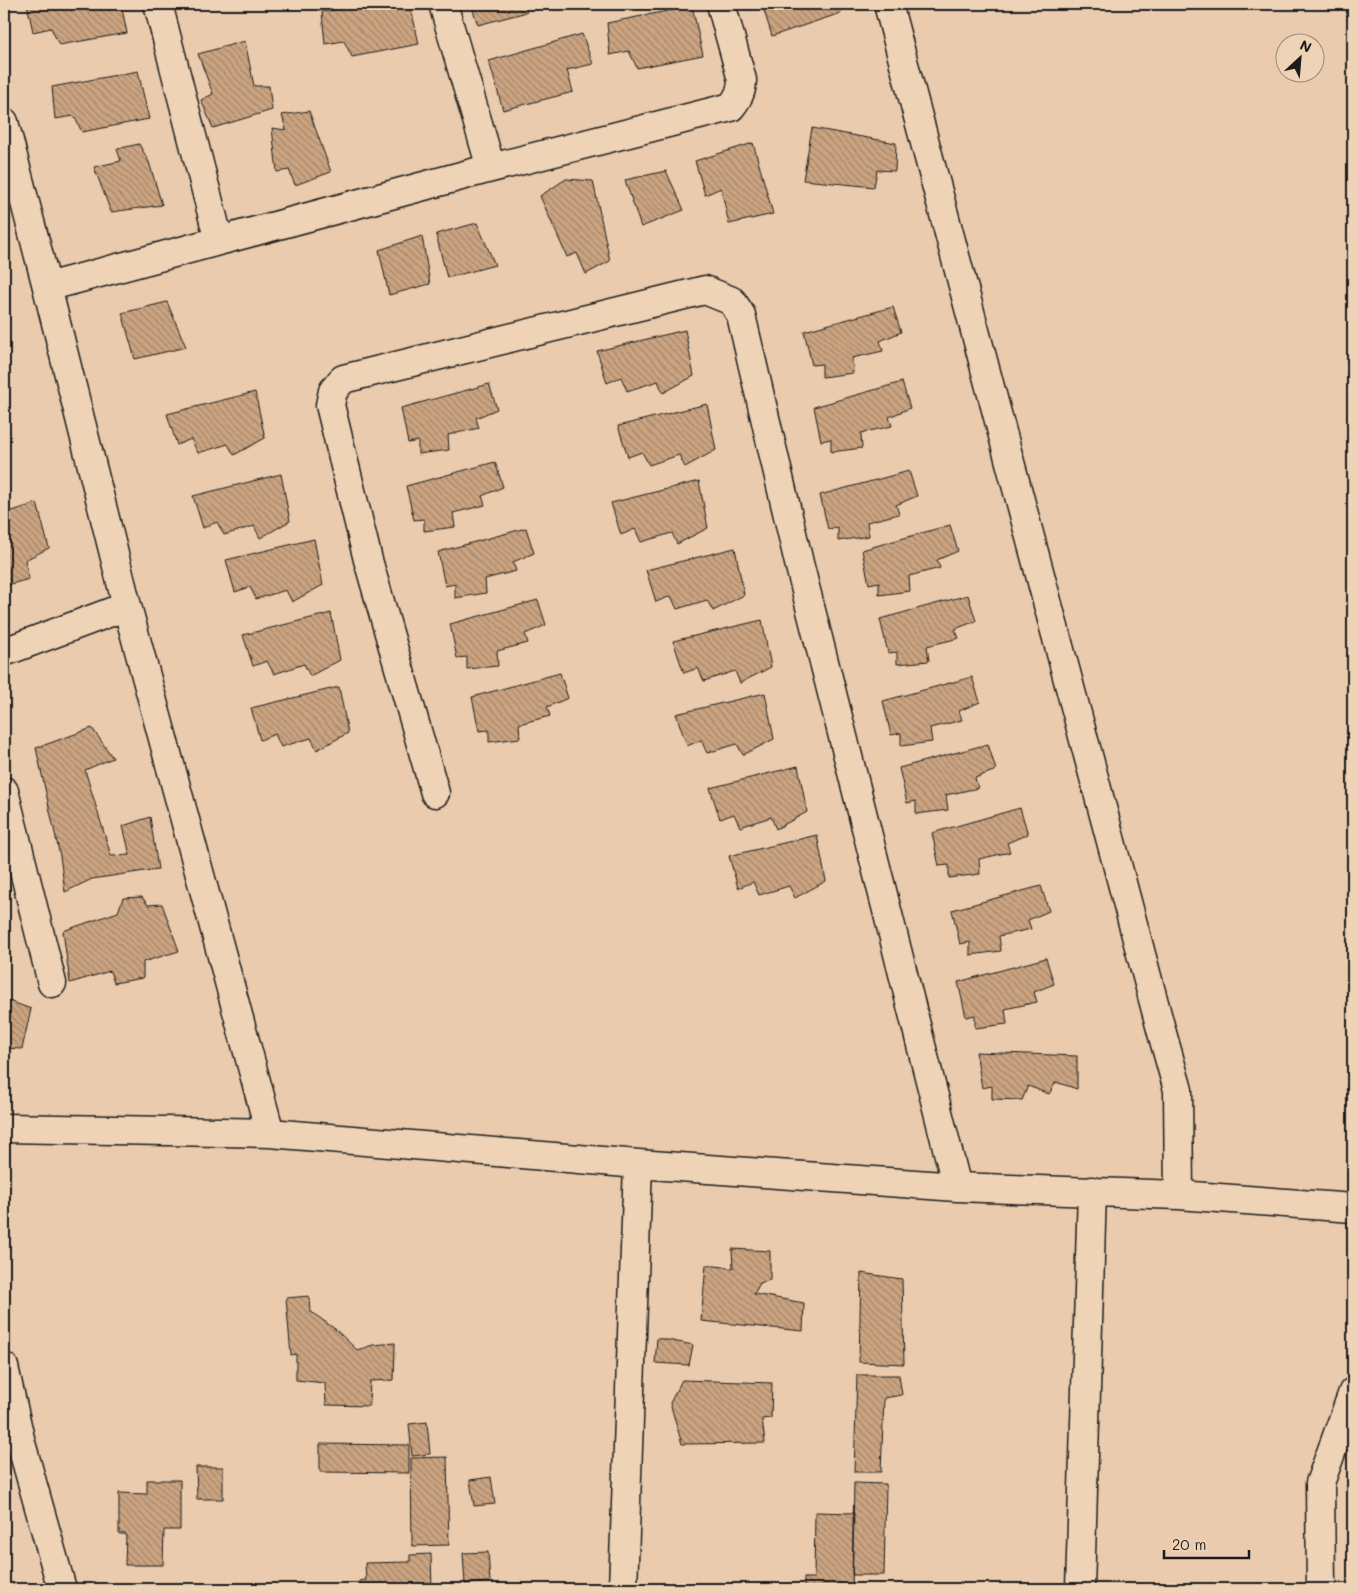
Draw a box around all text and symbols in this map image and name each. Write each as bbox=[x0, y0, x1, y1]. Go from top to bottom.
north arrow bbox=[1274, 32, 1324, 82]
text: N bbox=[1297, 35, 1315, 57]
scale bar bbox=[1164, 1528, 1250, 1560]
text: 20 m bbox=[1172, 1534, 1206, 1554]

